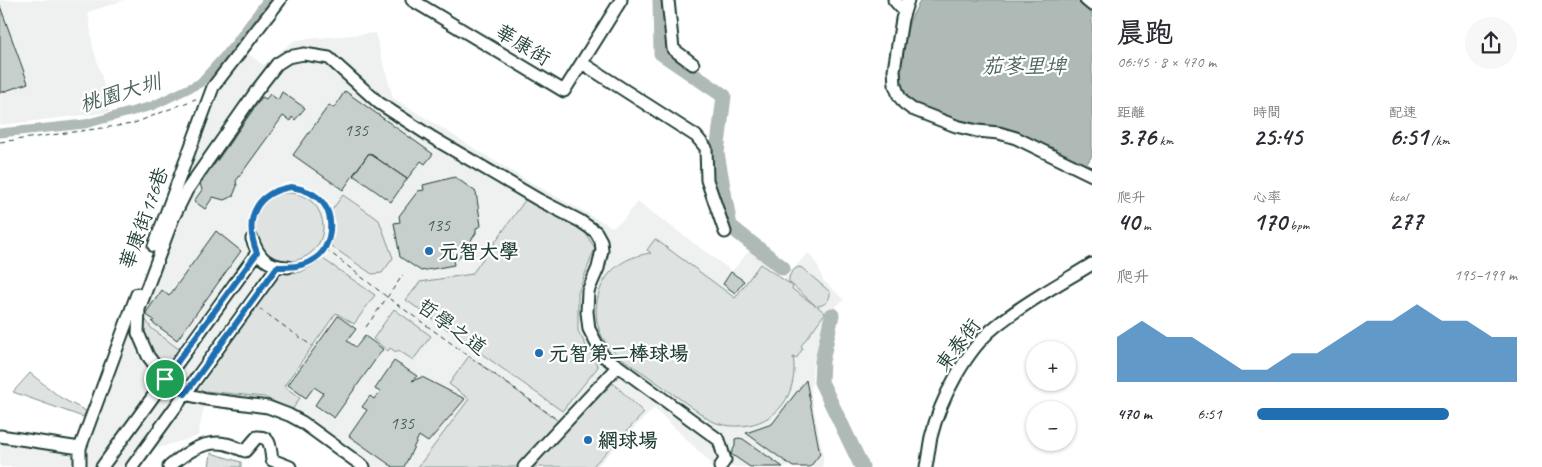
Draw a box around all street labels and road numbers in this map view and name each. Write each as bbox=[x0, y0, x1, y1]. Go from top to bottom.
street label: 華康街 bbox=[491, 19, 555, 71]
street label: 華康街176巷 bbox=[114, 163, 174, 273]
street label: 哲學之道 bbox=[412, 293, 492, 361]
street label: 東泰街 bbox=[930, 314, 986, 376]

